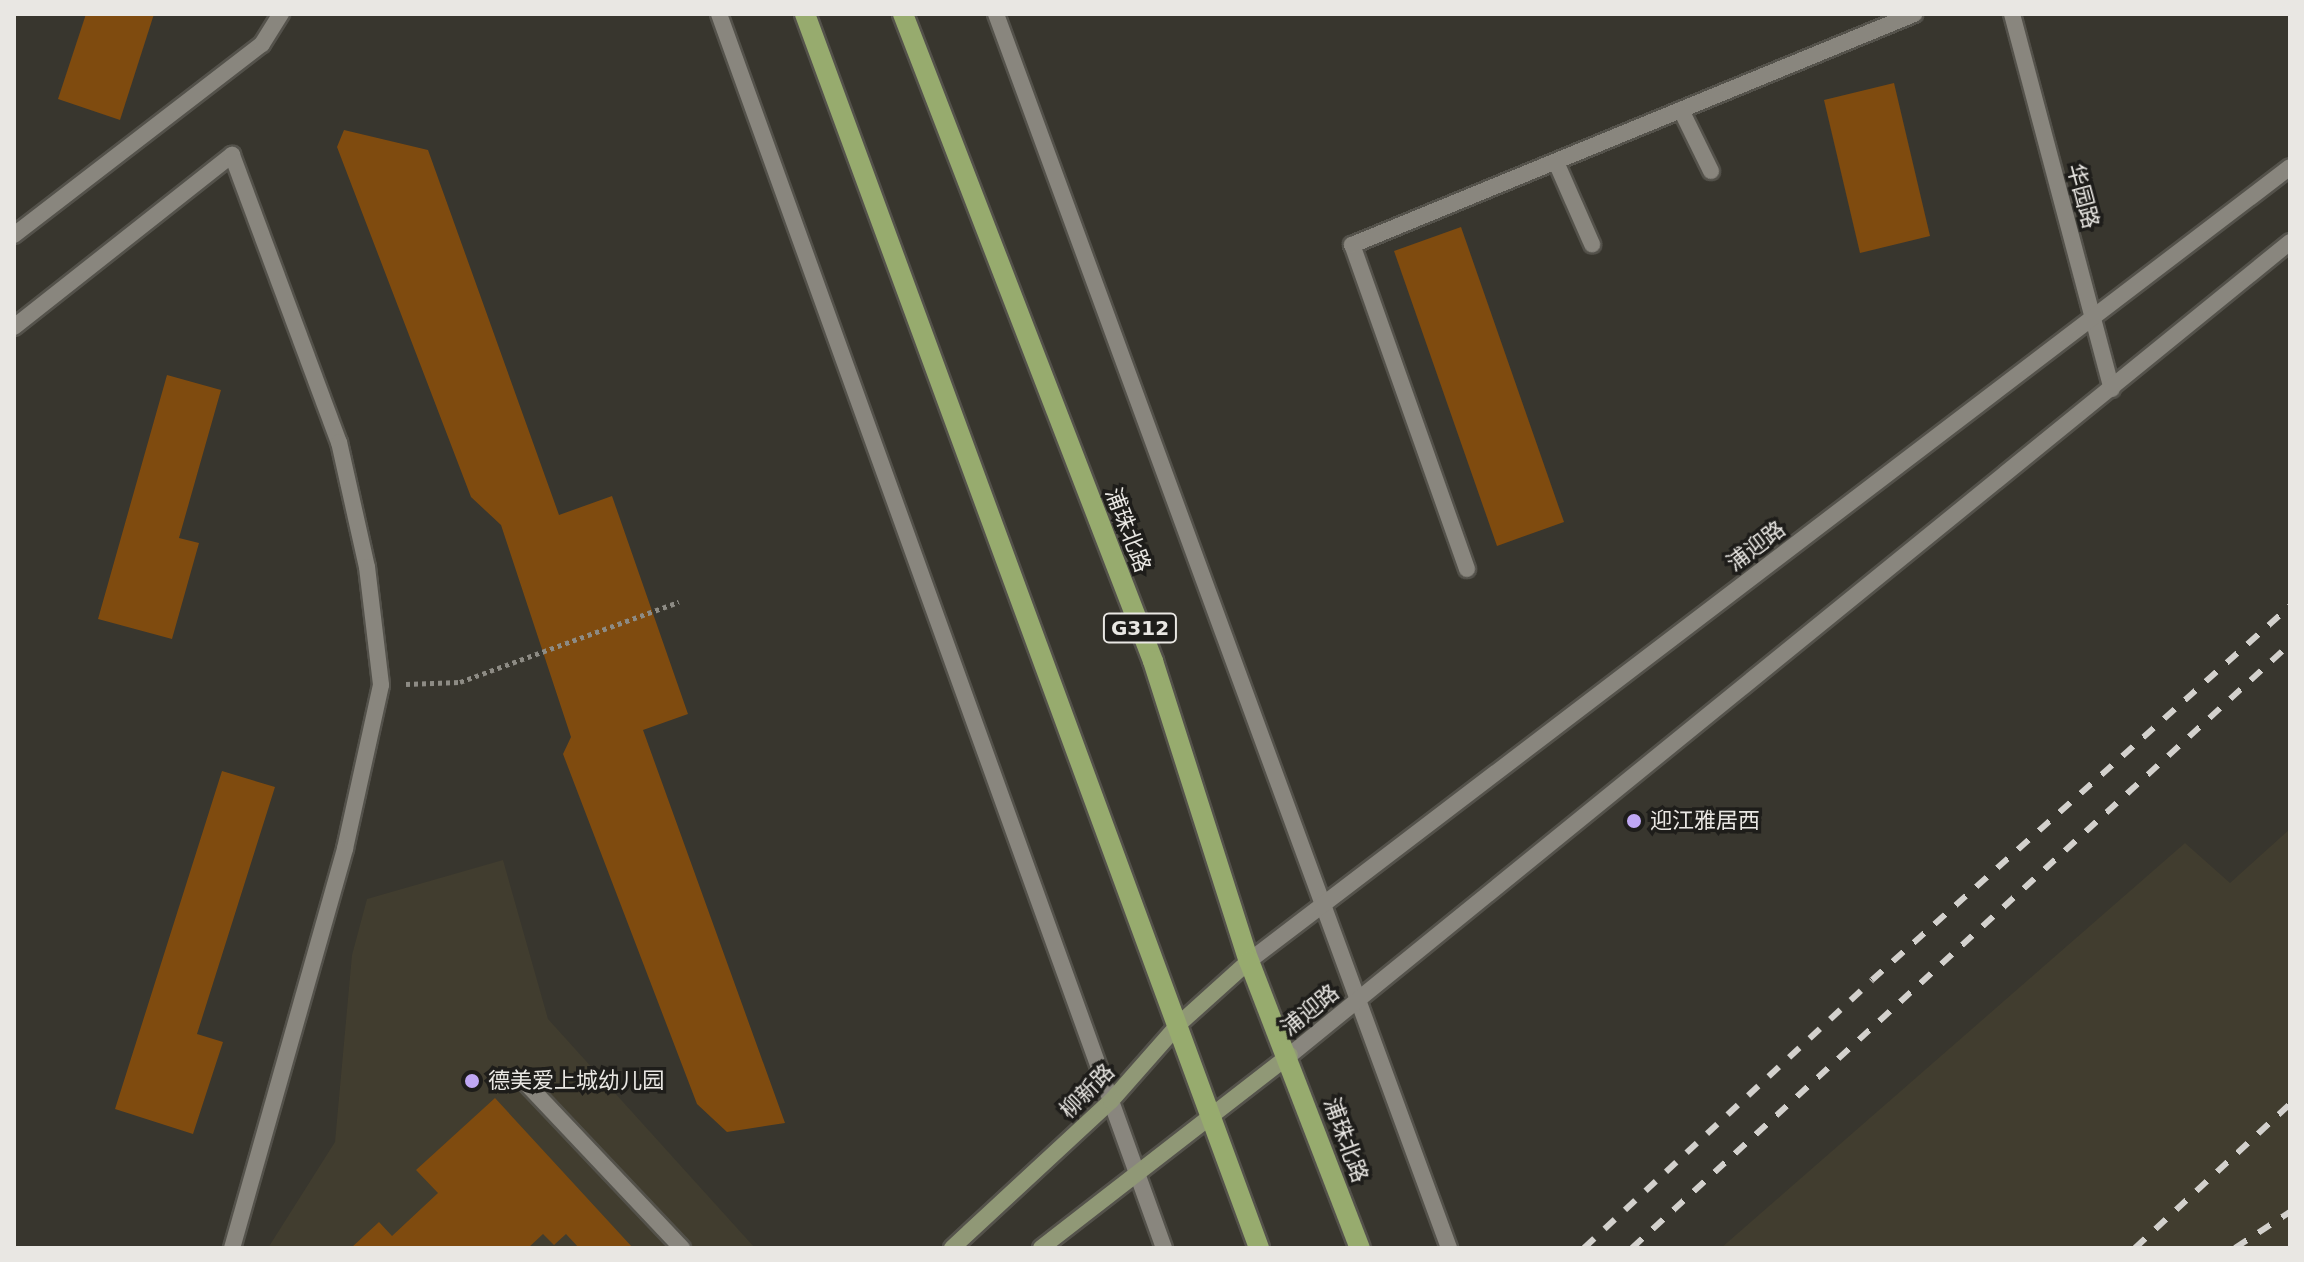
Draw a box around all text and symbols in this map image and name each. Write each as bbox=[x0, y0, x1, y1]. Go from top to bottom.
street label: 华园路 bbox=[2062, 161, 2104, 231]
street label: 浦珠北路 bbox=[1100, 484, 1156, 576]
street label: 浦迎路 bbox=[1722, 516, 1790, 576]
road number: G312 bbox=[1102, 612, 1178, 644]
place label: 迎江雅居西 bbox=[1650, 808, 1760, 834]
marker: 迎江雅居西 bbox=[1625, 812, 1643, 830]
street label: 浦迎路 bbox=[1276, 979, 1344, 1041]
street label: 柳新路 bbox=[1054, 1058, 1120, 1124]
place label: 德美爱上城幼儿园 bbox=[488, 1068, 664, 1094]
marker: 德美爱上城幼儿园 bbox=[463, 1072, 481, 1090]
street label: 浦珠北路 bbox=[1319, 1094, 1373, 1186]

